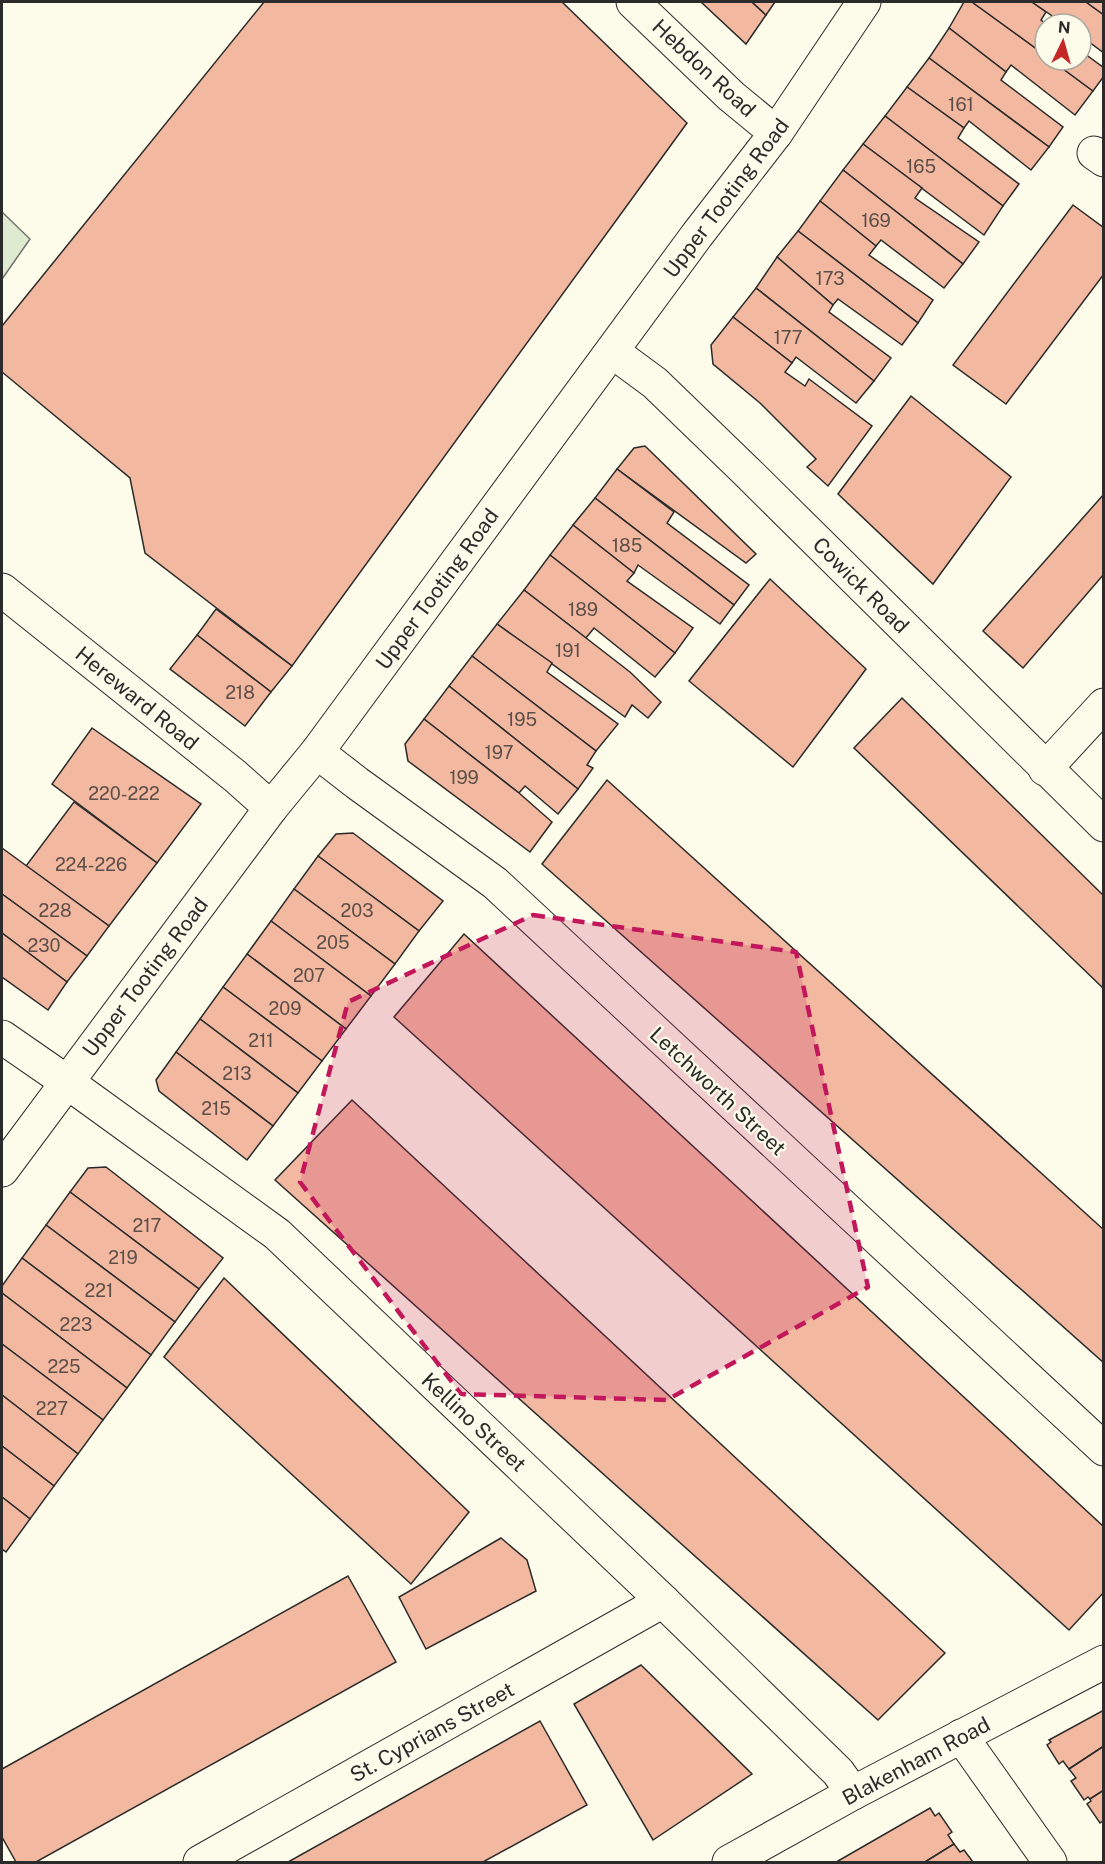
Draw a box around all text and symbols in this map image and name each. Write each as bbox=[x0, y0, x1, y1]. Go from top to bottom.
north arrow bbox=[1033, 12, 1093, 72]
street label: Hebdon Road bbox=[647, 14, 761, 122]
text: N bbox=[1057, 18, 1071, 38]
house number: 161 bbox=[948, 94, 974, 115]
street label: Upper Tooting Road bbox=[658, 114, 794, 282]
house number: 165 bbox=[906, 156, 936, 177]
house number: 169 bbox=[861, 210, 891, 231]
house number: 173 bbox=[815, 268, 845, 289]
house number: 177 bbox=[773, 327, 803, 348]
street label: Upper Tooting Road bbox=[370, 504, 504, 674]
street label: Cowick Road bbox=[808, 532, 914, 638]
house number: 185 bbox=[612, 535, 642, 556]
house number: 189 bbox=[568, 599, 598, 620]
house number: 191 bbox=[555, 640, 581, 661]
street label: Hereward Road bbox=[71, 641, 203, 755]
house number: 218 bbox=[225, 682, 255, 703]
house number: 195 bbox=[507, 709, 537, 730]
house number: 197 bbox=[484, 742, 514, 763]
house number: 199 bbox=[449, 767, 479, 788]
house number: 220-222 bbox=[88, 783, 160, 804]
house number: 224-226 bbox=[55, 854, 127, 875]
street label: Upper Tooting Road bbox=[77, 893, 213, 1061]
house number: 228 bbox=[38, 900, 72, 921]
house number: 203 bbox=[341, 900, 373, 921]
house number: 205 bbox=[316, 932, 350, 953]
house number: 230 bbox=[28, 935, 60, 956]
house number: 207 bbox=[293, 965, 325, 986]
house number: 209 bbox=[269, 998, 301, 1019]
street label: Letchworth Street bbox=[645, 1022, 791, 1160]
house number: 211 bbox=[248, 1030, 274, 1051]
house number: 213 bbox=[222, 1063, 252, 1084]
house number: 215 bbox=[201, 1098, 231, 1119]
house number: 217 bbox=[133, 1215, 161, 1236]
house number: 219 bbox=[108, 1247, 138, 1268]
house number: 221 bbox=[85, 1280, 113, 1301]
house number: 223 bbox=[60, 1314, 92, 1335]
house number: 225 bbox=[48, 1356, 81, 1377]
street label: Kellino Street bbox=[417, 1367, 531, 1477]
house number: 227 bbox=[36, 1398, 68, 1419]
street label: St. Cyprians Street bbox=[346, 1677, 518, 1787]
street label: Blakenham Road bbox=[838, 1711, 994, 1811]

